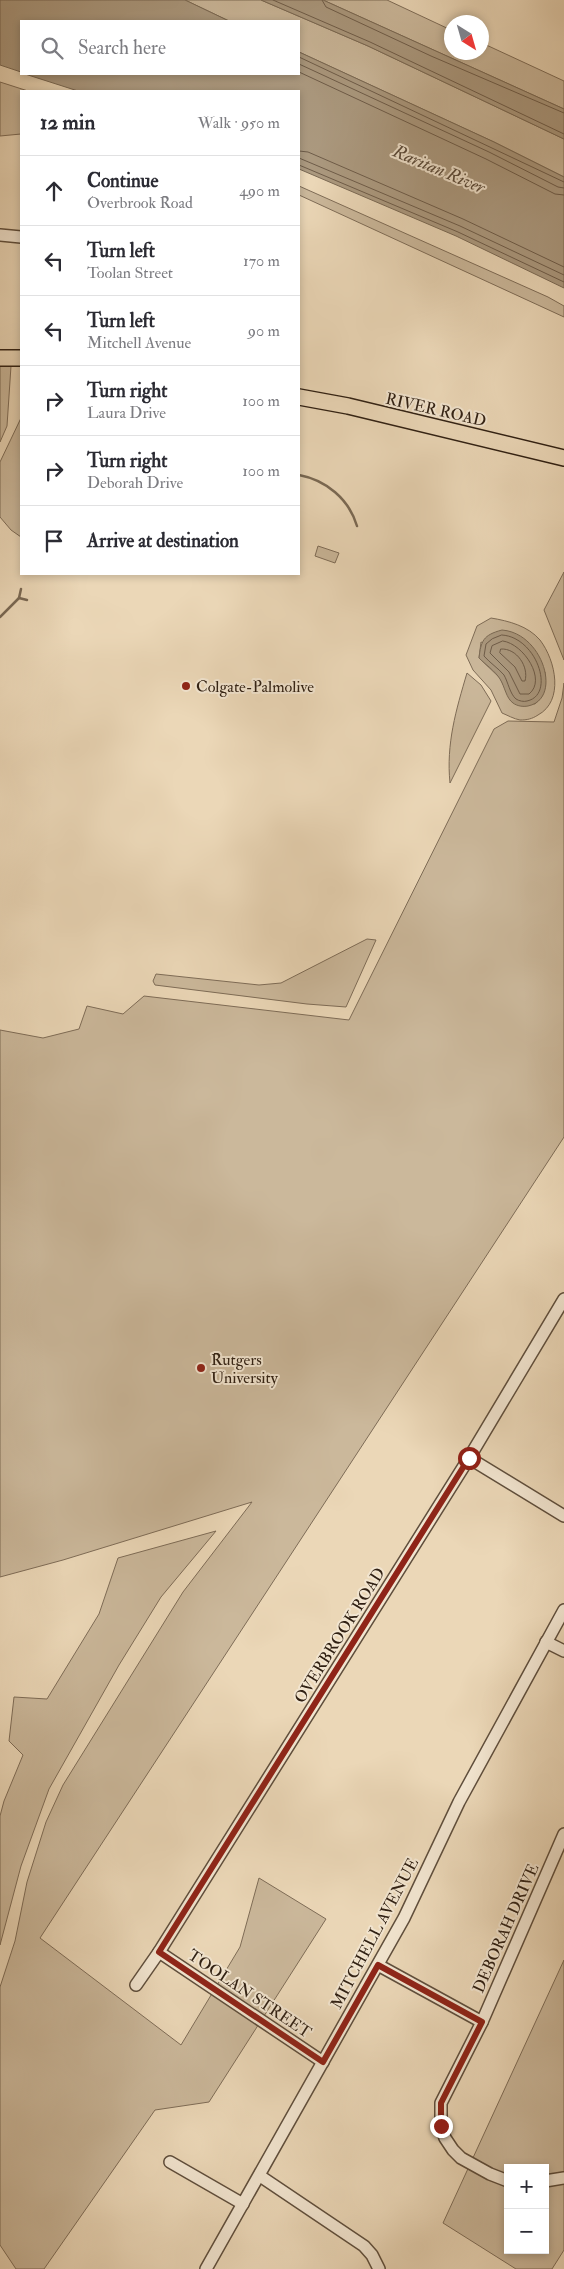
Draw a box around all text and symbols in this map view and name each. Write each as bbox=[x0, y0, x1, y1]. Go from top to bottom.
north arrow bbox=[444, 15, 489, 60]
search box bbox=[20, 20, 300, 75]
icon: search bbox=[38, 34, 66, 62]
text: Search here bbox=[78, 36, 166, 60]
text: 12 min bbox=[40, 109, 95, 136]
text: Walk · 950 m bbox=[198, 113, 280, 133]
water label: Raritan River bbox=[388, 139, 489, 200]
text: Continue bbox=[87, 169, 158, 193]
icon: ahead bbox=[40, 177, 68, 205]
text: 490 m bbox=[239, 181, 280, 201]
text: Overbrook Road bbox=[87, 193, 193, 213]
text: Turn left bbox=[87, 239, 155, 263]
icon: left bbox=[40, 247, 68, 275]
text: 170 m bbox=[243, 251, 280, 271]
text: Toolan Street bbox=[87, 263, 173, 283]
text: Turn left bbox=[87, 309, 155, 333]
icon: left bbox=[40, 317, 68, 345]
text: 90 m bbox=[248, 321, 280, 341]
text: Mitchell Avenue bbox=[87, 333, 191, 353]
text: Turn right bbox=[87, 379, 167, 403]
icon: right bbox=[40, 387, 68, 415]
street label: RIVER ROAD bbox=[384, 389, 488, 431]
text: 100 m bbox=[242, 391, 280, 411]
text: Laura Drive bbox=[87, 403, 166, 423]
text: Turn right bbox=[87, 449, 167, 473]
icon: right bbox=[40, 457, 68, 485]
text: 100 m bbox=[242, 461, 280, 481]
text: Deborah Drive bbox=[87, 473, 183, 493]
icon: arrive bbox=[40, 527, 68, 555]
text: Arrive at destination bbox=[87, 529, 239, 553]
place label: Colgate-Palmolive bbox=[196, 677, 314, 697]
marker: Colgate-Palmolive bbox=[180, 680, 192, 692]
place label: Rutgers University bbox=[211, 1350, 279, 1388]
marker: Rutgers University bbox=[195, 1362, 207, 1374]
route start bbox=[458, 1447, 481, 1470]
street label: OVERBROOK ROAD bbox=[290, 1564, 390, 1707]
street label: MITCHELL AVENUE bbox=[327, 1855, 423, 2012]
street label: DEBORAH DRIVE bbox=[468, 1861, 543, 1996]
street label: TOOLAN STREET bbox=[184, 1945, 315, 2043]
route end bbox=[430, 2115, 453, 2138]
map controls bbox=[504, 2164, 549, 2254]
button: + bbox=[504, 2164, 549, 2209]
button: − bbox=[504, 2209, 549, 2254]

